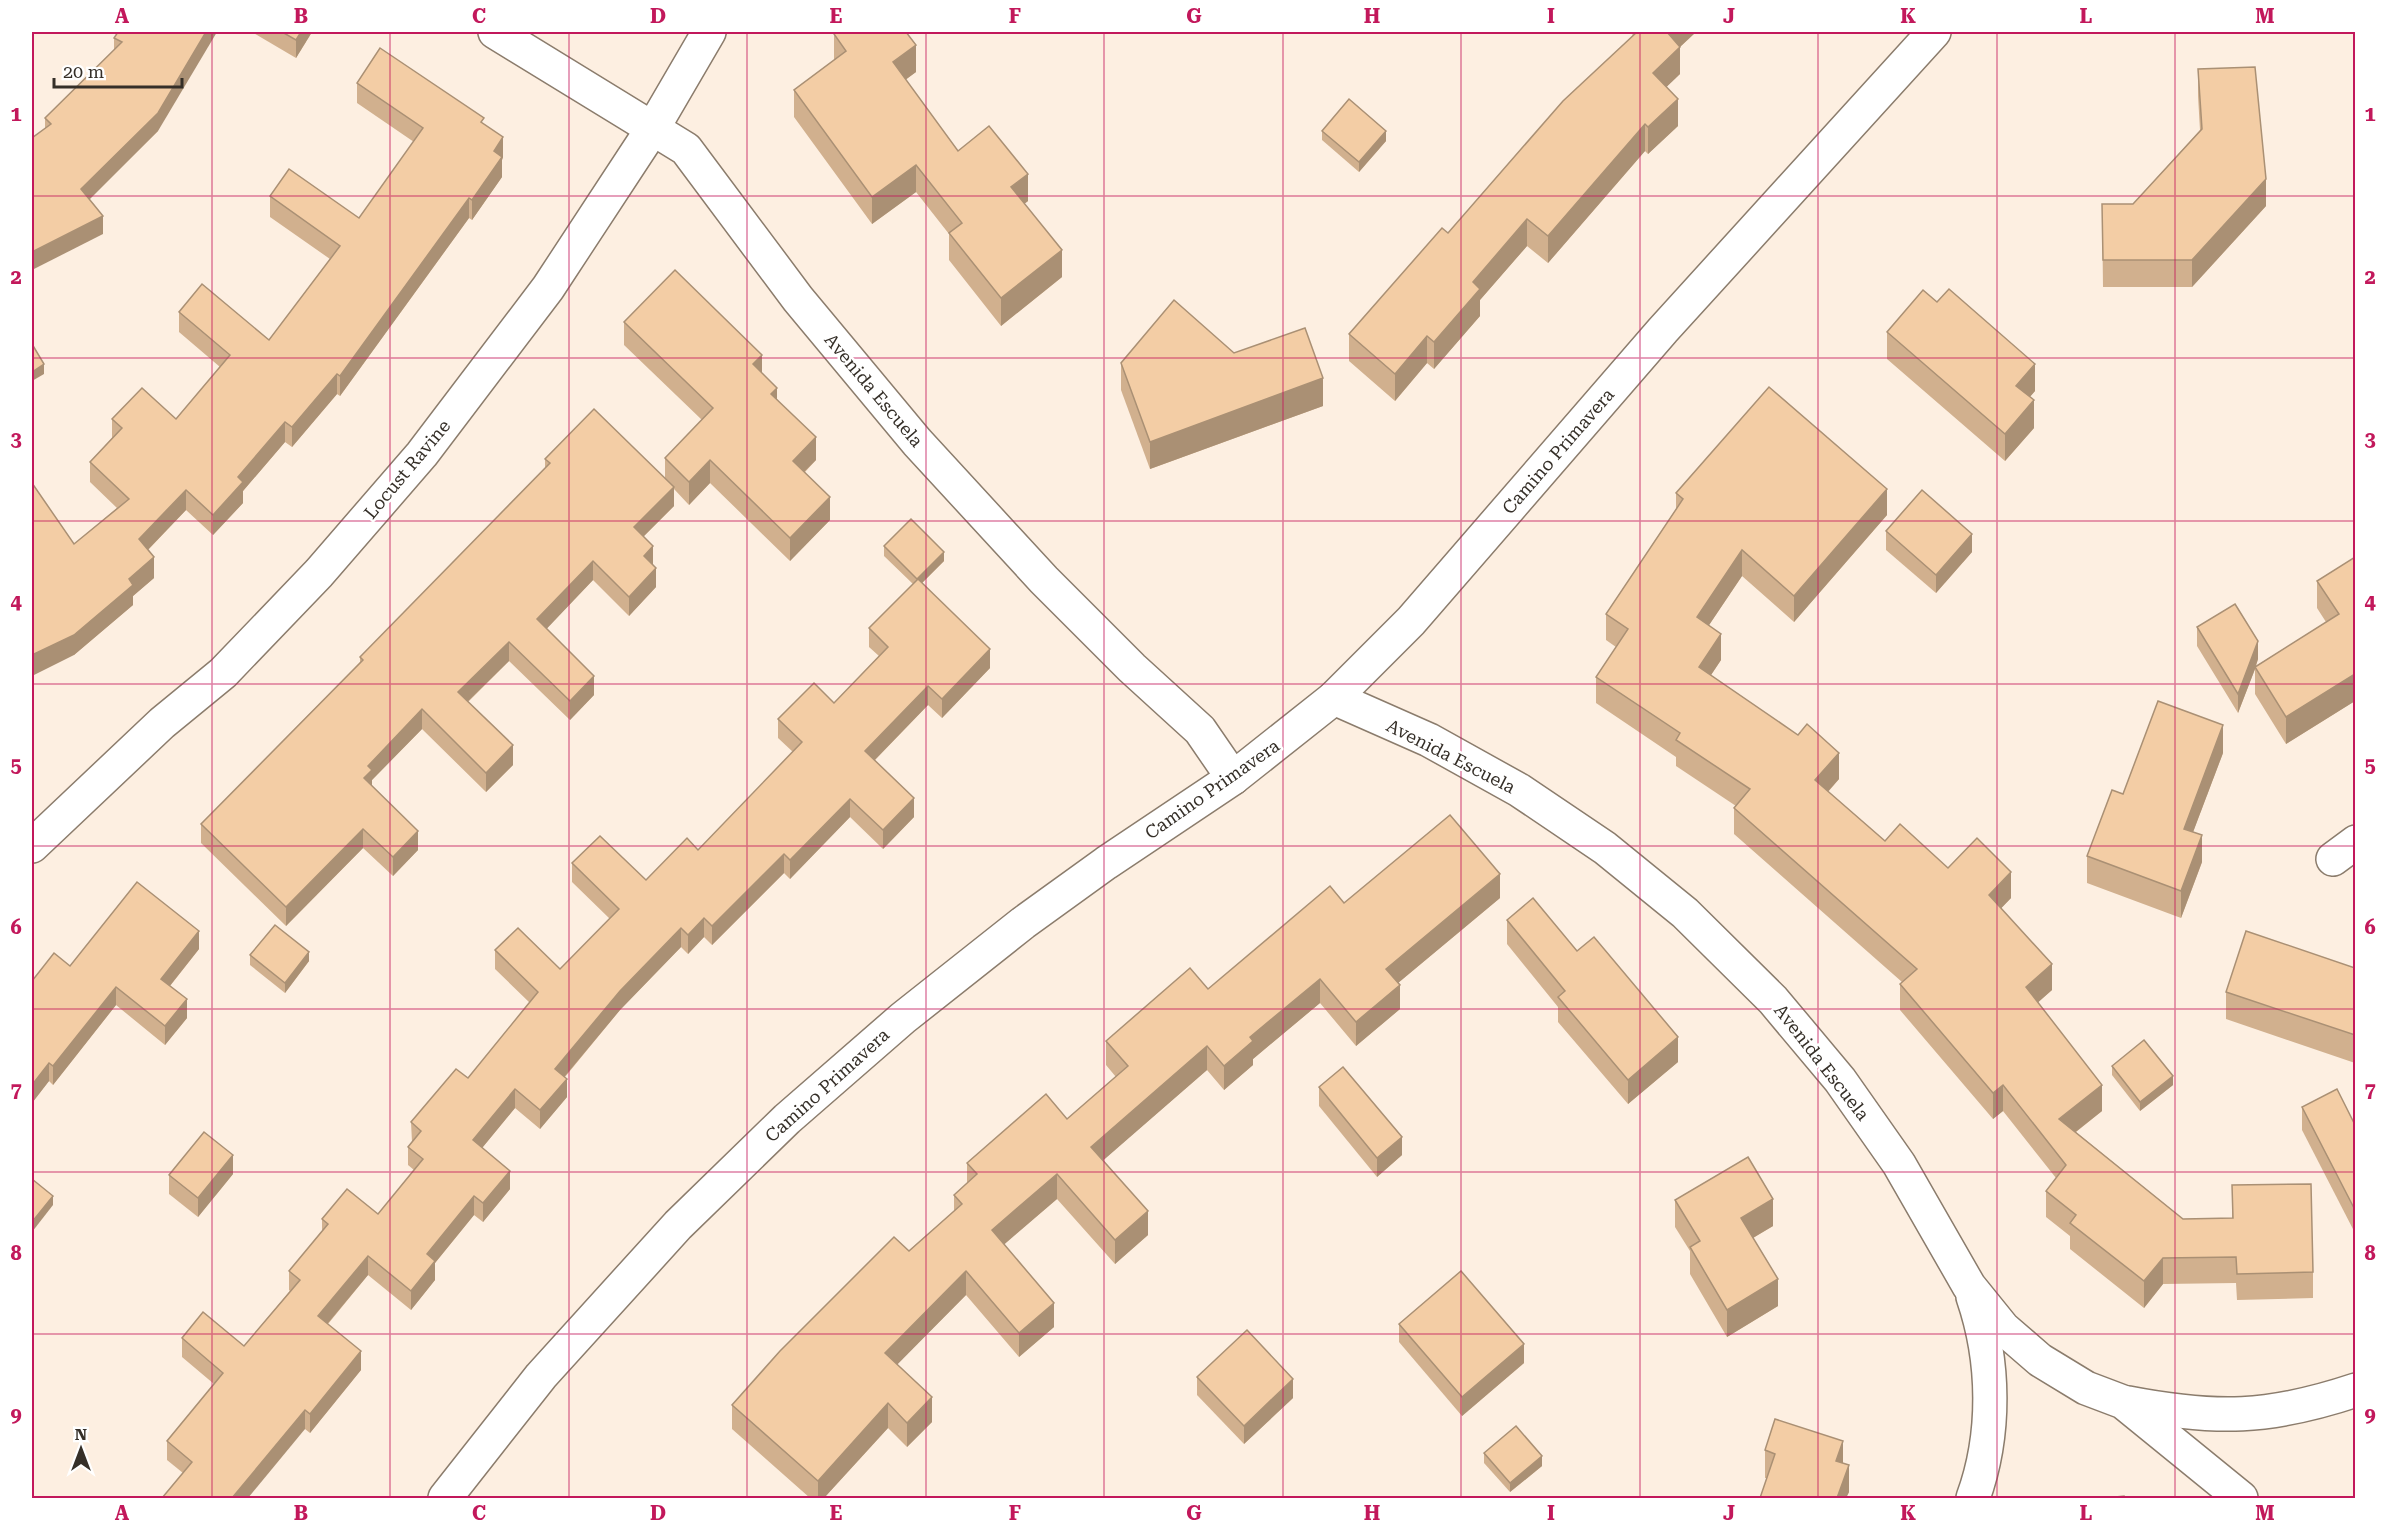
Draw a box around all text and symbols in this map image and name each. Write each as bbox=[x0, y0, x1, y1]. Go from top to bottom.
text: A bbox=[115, 4, 130, 28]
text: B bbox=[294, 4, 308, 28]
text: C bbox=[472, 4, 486, 28]
text: D bbox=[650, 4, 666, 28]
text: E bbox=[830, 4, 843, 28]
text: F bbox=[1009, 4, 1021, 28]
text: G bbox=[1186, 4, 1202, 28]
text: H bbox=[1364, 4, 1380, 28]
text: I bbox=[1547, 4, 1555, 28]
text: J bbox=[1723, 4, 1735, 28]
text: K bbox=[1900, 4, 1916, 28]
text: L bbox=[2080, 4, 2093, 28]
text: M bbox=[2255, 4, 2275, 28]
scale bar bbox=[54, 51, 182, 89]
text: 20 m bbox=[63, 61, 104, 82]
text: 1 bbox=[10, 102, 22, 126]
text: 1 bbox=[2364, 102, 2376, 126]
text: 2 bbox=[10, 265, 22, 289]
text: 2 bbox=[2364, 265, 2376, 289]
street label: Avenida Escuela bbox=[820, 329, 928, 451]
street label: Camino Primavera bbox=[1498, 384, 1618, 518]
street label: Locust Ravine bbox=[360, 415, 455, 523]
text: 3 bbox=[10, 427, 22, 451]
text: 3 bbox=[2364, 427, 2376, 451]
text: 4 bbox=[10, 590, 22, 614]
text: 4 bbox=[2364, 590, 2376, 614]
street label: Avenida Escuela bbox=[1383, 714, 1519, 798]
street label: Camino Primavera bbox=[1141, 735, 1284, 843]
text: 5 bbox=[10, 753, 22, 777]
text: 5 bbox=[2364, 753, 2376, 777]
text: 6 bbox=[10, 915, 22, 939]
text: 6 bbox=[2364, 915, 2376, 939]
street label: Avenida Escuela bbox=[1770, 1000, 1874, 1124]
street label: Camino Primavera bbox=[761, 1024, 893, 1146]
text: 7 bbox=[10, 1078, 22, 1102]
text: 7 bbox=[2364, 1078, 2376, 1102]
text: 8 bbox=[10, 1241, 22, 1265]
text: 8 bbox=[2364, 1241, 2376, 1265]
text: 9 bbox=[10, 1403, 22, 1427]
text: 9 bbox=[2364, 1403, 2376, 1427]
north arrow bbox=[51, 1419, 111, 1479]
text: N bbox=[75, 1425, 87, 1444]
text: A bbox=[115, 1501, 130, 1525]
text: B bbox=[294, 1501, 308, 1525]
text: C bbox=[472, 1501, 486, 1525]
text: D bbox=[650, 1501, 666, 1525]
text: E bbox=[830, 1501, 843, 1525]
text: F bbox=[1009, 1501, 1021, 1525]
text: G bbox=[1186, 1501, 1202, 1525]
text: H bbox=[1364, 1501, 1380, 1525]
text: I bbox=[1547, 1501, 1555, 1525]
text: J bbox=[1723, 1501, 1735, 1525]
text: K bbox=[1900, 1501, 1916, 1525]
text: L bbox=[2080, 1501, 2093, 1525]
text: M bbox=[2255, 1501, 2275, 1525]

